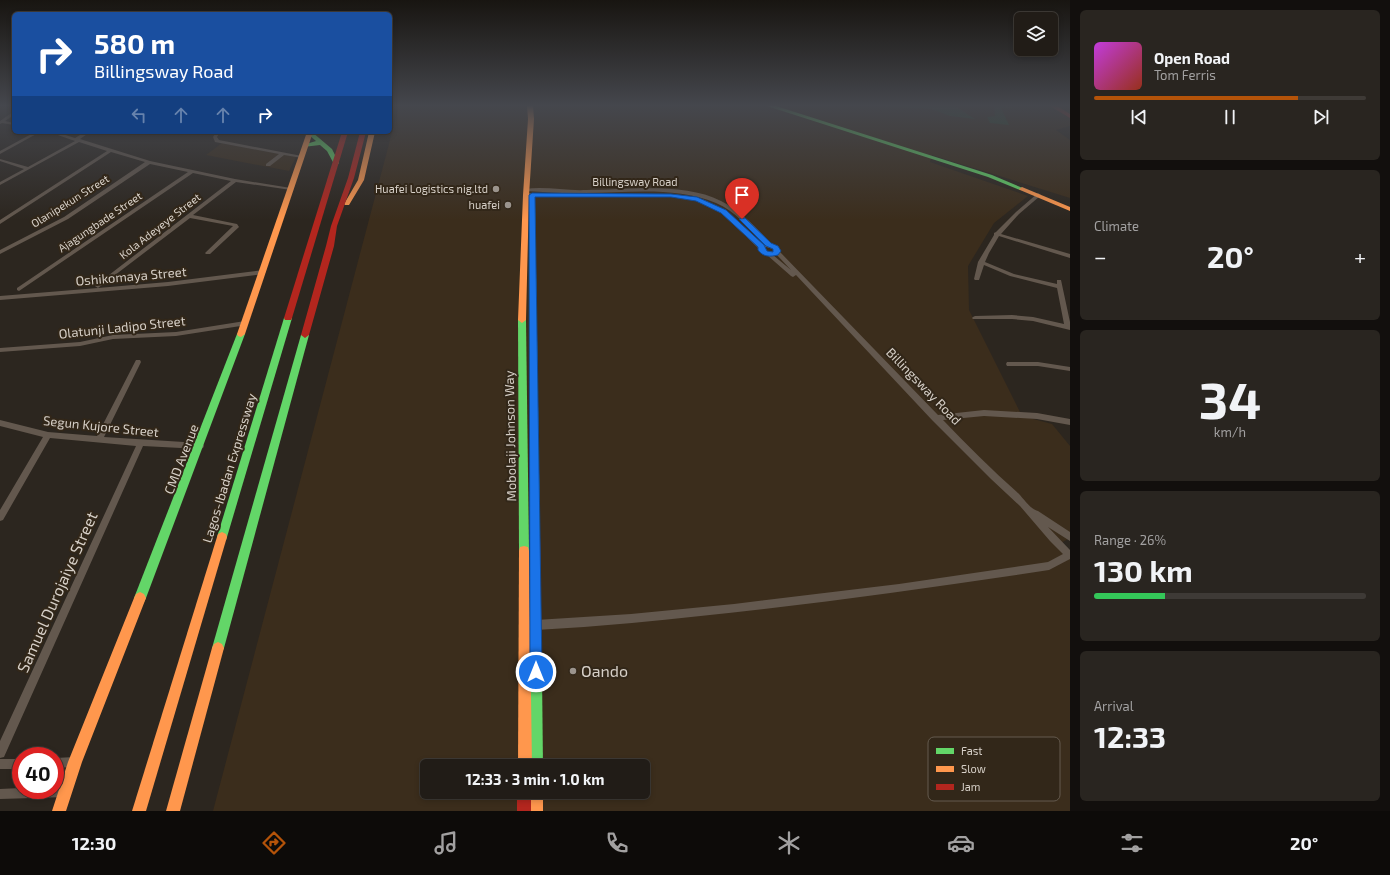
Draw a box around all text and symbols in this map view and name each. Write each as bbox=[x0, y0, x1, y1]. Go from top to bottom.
map controls bbox=[1014, 12, 1058, 56]
button: layers bbox=[1014, 12, 1058, 56]
text: 580 m bbox=[94, 26, 175, 60]
icon: right bbox=[28, 28, 80, 80]
text: Open Road bbox=[1154, 49, 1230, 67]
text: Billingsway Road bbox=[94, 60, 234, 82]
text: Tom Ferris bbox=[1154, 67, 1216, 83]
icon: left bbox=[128, 104, 150, 126]
icon: ahead bbox=[170, 104, 192, 126]
icon: ahead bbox=[212, 104, 234, 126]
icon: right bbox=[254, 104, 276, 126]
icon: previous bbox=[1128, 106, 1150, 128]
icon: pause bbox=[1219, 106, 1241, 128]
icon: next bbox=[1310, 106, 1332, 128]
street label: Olanipekun Street bbox=[28, 171, 111, 230]
street label: Billingsway Road bbox=[592, 175, 678, 188]
pin bbox=[725, 178, 759, 219]
place label: Huafei Logistics nig.ltd bbox=[375, 182, 488, 195]
marker: Huafei Logistics nig.ltd bbox=[491, 184, 501, 194]
icon: arrive bbox=[731, 184, 753, 206]
street label: Ajagungbade Street bbox=[55, 189, 145, 255]
street label: Kola Adeyeye Street bbox=[117, 190, 203, 261]
place label: huafei bbox=[469, 198, 500, 211]
marker: huafei bbox=[503, 200, 513, 210]
text: Climate bbox=[1094, 218, 1139, 234]
text: 20° bbox=[1207, 238, 1254, 274]
text: − bbox=[1094, 243, 1107, 269]
text: + bbox=[1354, 243, 1366, 269]
street label: Oshikomaya Street bbox=[75, 263, 187, 289]
street label: Olatunji Ladipo Street bbox=[58, 312, 186, 342]
street label: Billingsway Road bbox=[883, 344, 965, 428]
text: 34 bbox=[1199, 367, 1261, 429]
street label: Mobolaji Johnson Way bbox=[501, 370, 519, 502]
street label: Lagos-Ibadan Expressway bbox=[199, 391, 259, 545]
street label: Segun Kujore Street bbox=[42, 412, 160, 440]
street label: CMD Avenue bbox=[160, 422, 202, 496]
text: km/h bbox=[1214, 424, 1246, 440]
street label: Samuel Durojaiye Street bbox=[12, 508, 102, 676]
text: Range · 26% bbox=[1094, 532, 1166, 548]
text: 130 km bbox=[1094, 552, 1193, 588]
position arrow bbox=[515, 651, 557, 693]
place label: Oando bbox=[581, 661, 628, 680]
marker: Oando bbox=[568, 666, 578, 676]
text: Arrival bbox=[1094, 698, 1134, 714]
text: 12:33 bbox=[1094, 718, 1166, 754]
legend bbox=[928, 737, 1060, 801]
text: Fast bbox=[961, 744, 983, 757]
speed limit sign: 40 bbox=[12, 747, 64, 799]
text: Slow bbox=[961, 762, 986, 775]
text: 12:33 · 3 min · 1.0 km bbox=[465, 770, 605, 788]
text: Jam bbox=[961, 780, 980, 793]
icon: directions bbox=[260, 829, 288, 857]
icon: music bbox=[432, 829, 460, 857]
icon: phone bbox=[603, 829, 631, 857]
icon: climate bbox=[775, 829, 803, 857]
icon: car bbox=[947, 829, 975, 857]
icon: filters bbox=[1118, 829, 1146, 857]
text: 12:30 bbox=[72, 832, 116, 854]
text: 20° bbox=[1290, 832, 1318, 854]

